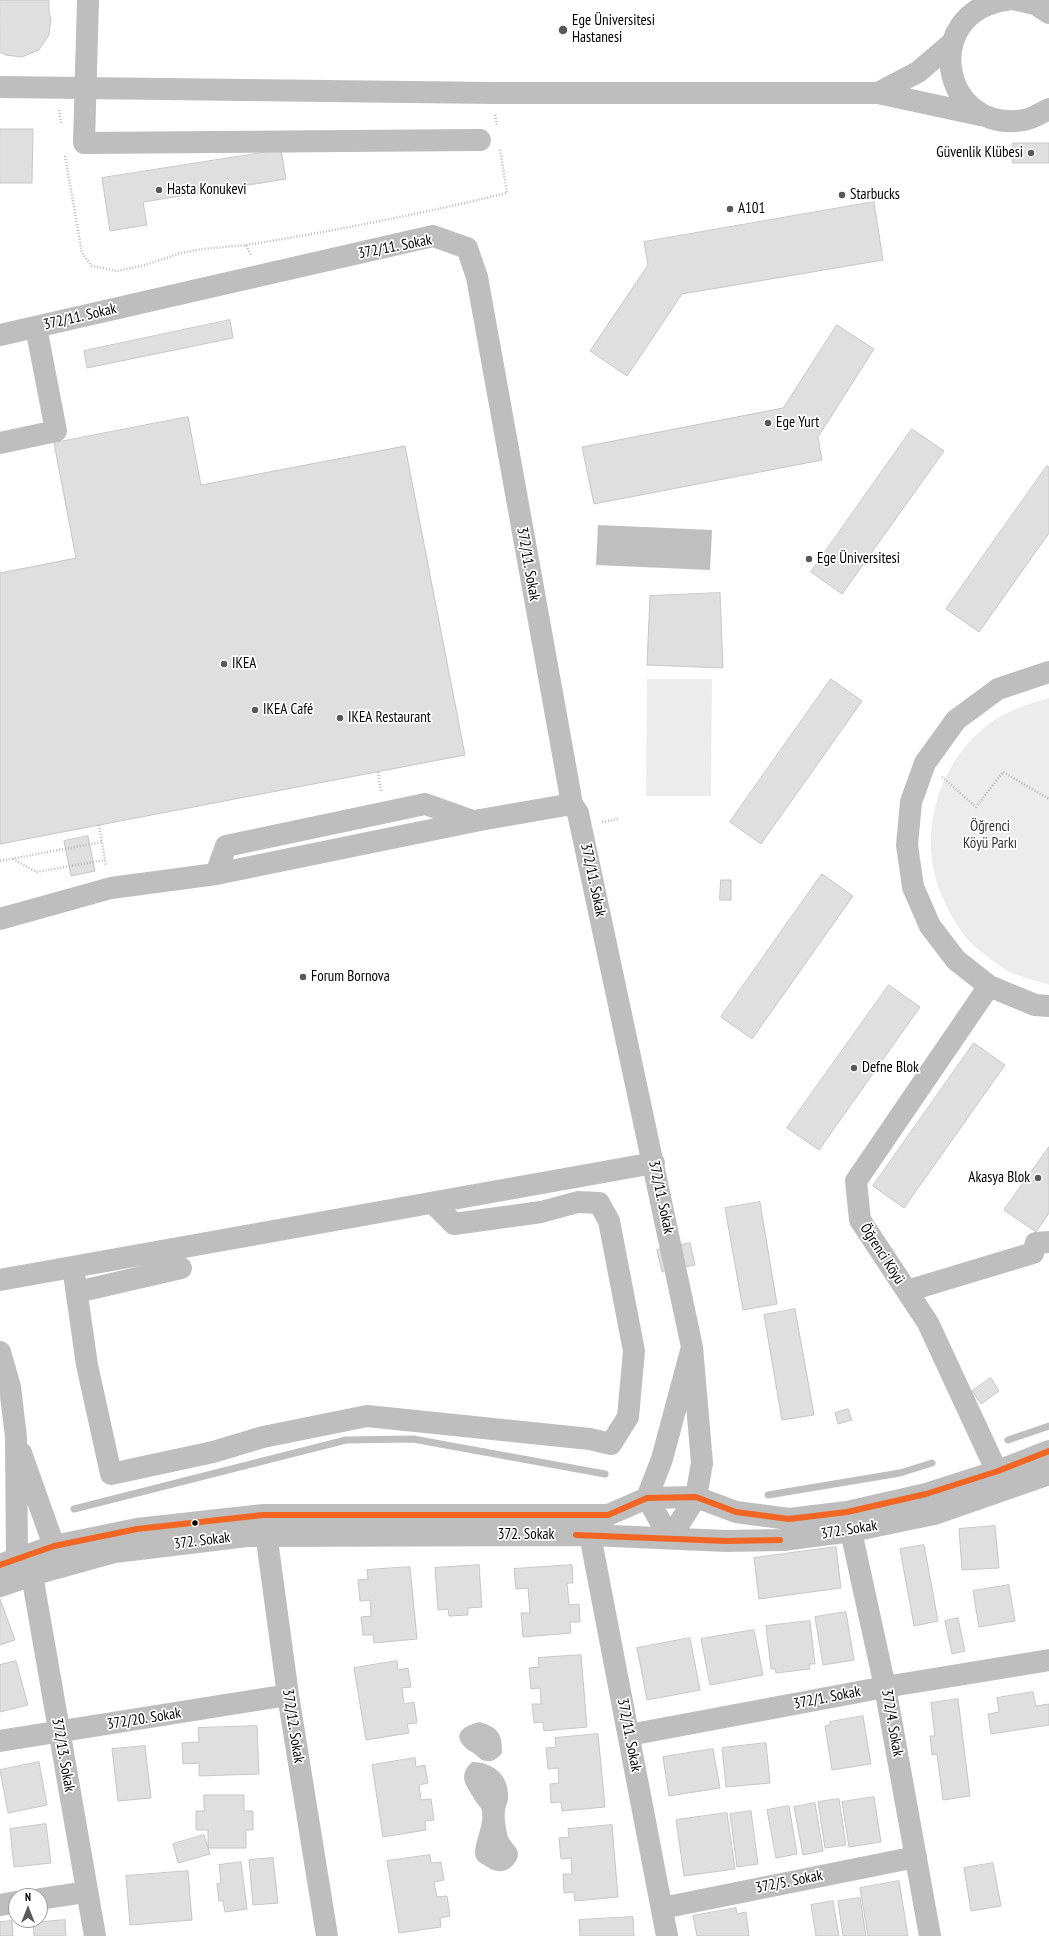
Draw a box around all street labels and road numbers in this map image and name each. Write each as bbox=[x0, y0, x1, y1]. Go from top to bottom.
street label: 372/11. Sokak bbox=[357, 231, 433, 263]
street label: 372/11. Sokak bbox=[42, 300, 118, 334]
street label: 372/11. Sokak bbox=[513, 526, 543, 602]
street label: 372/11. Sokak bbox=[576, 842, 610, 918]
street label: 372/11. Sokak bbox=[644, 1159, 678, 1235]
street label: Öğrenci Köyü bbox=[856, 1220, 908, 1288]
street label: 372. Sokak bbox=[820, 1517, 878, 1543]
street label: 372. Sokak bbox=[498, 1526, 554, 1544]
street label: 372. Sokak bbox=[173, 1529, 231, 1553]
street label: 372/1. Sokak bbox=[792, 1683, 862, 1713]
street label: 372/12. Sokak bbox=[278, 1688, 308, 1764]
street label: 372/4. Sokak bbox=[877, 1688, 907, 1758]
street label: 372/11. Sokak bbox=[613, 1697, 645, 1773]
street label: 372/20. Sokak bbox=[106, 1704, 182, 1734]
street label: 372/13. Sokak bbox=[48, 1717, 78, 1793]
street label: 372/5. Sokak bbox=[754, 1867, 824, 1897]

